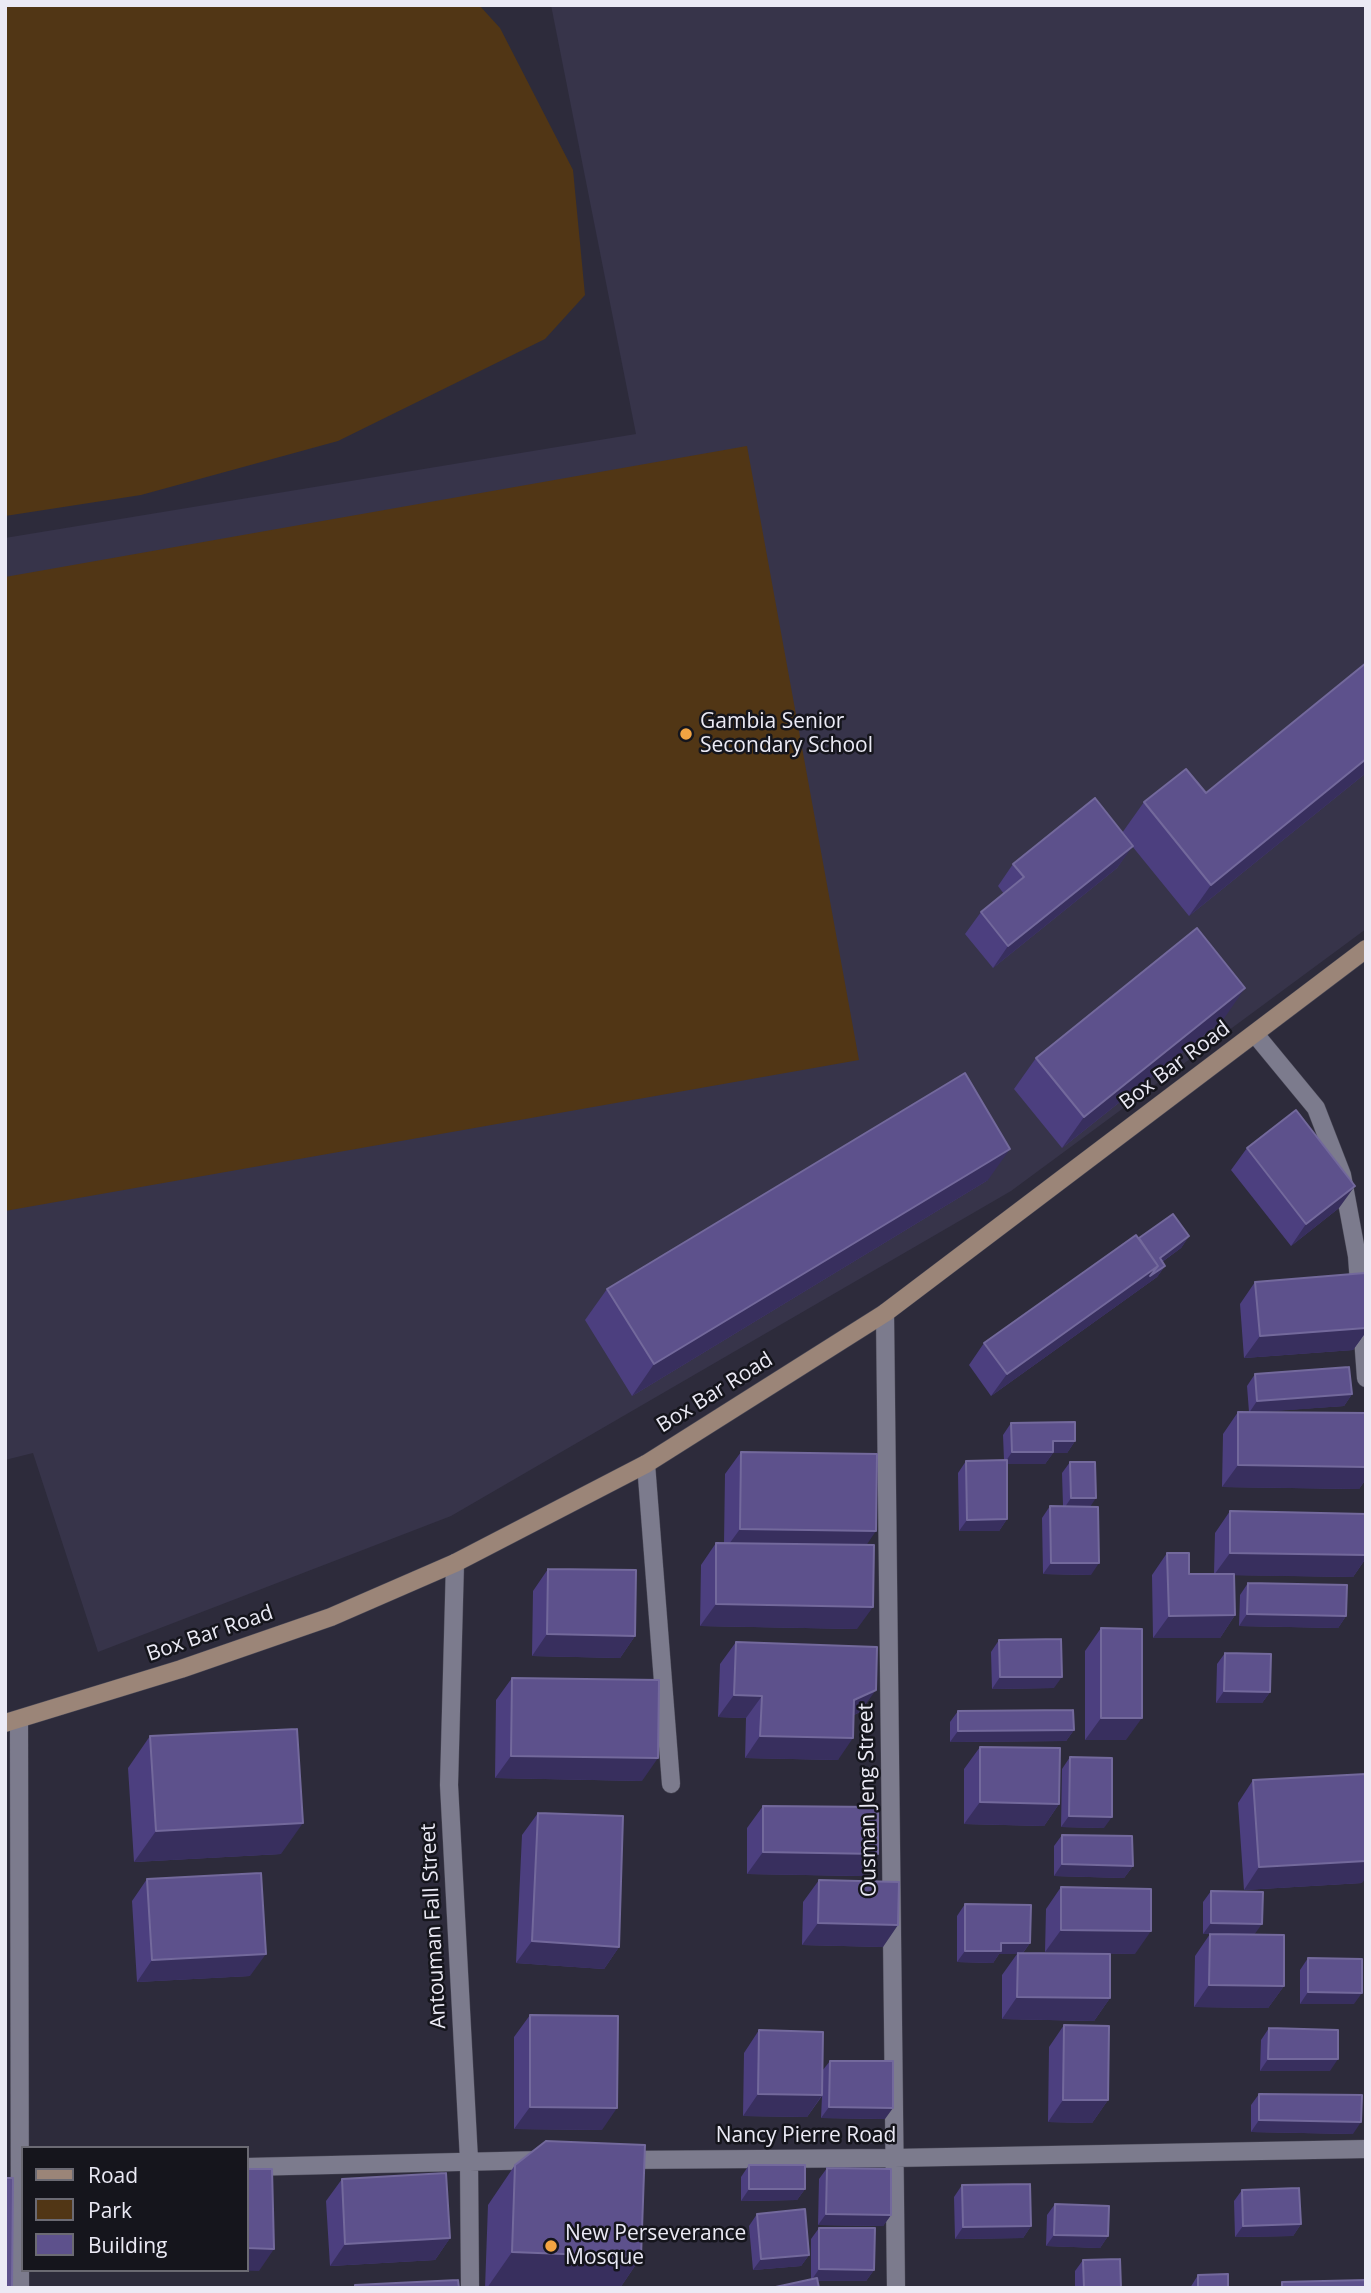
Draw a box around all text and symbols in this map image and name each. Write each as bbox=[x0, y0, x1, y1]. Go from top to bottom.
place label: Gambia Senior Secondary School bbox=[700, 709, 873, 759]
marker: Gambia Senior Secondary School bbox=[678, 726, 694, 742]
street label: Box Bar Road bbox=[1115, 1016, 1235, 1116]
street label: Box Bar Road bbox=[652, 1347, 778, 1439]
street label: Box Bar Road bbox=[143, 1601, 277, 1667]
street label: Ousman Jeng Street bbox=[854, 1703, 882, 1897]
street label: Antouman Fall Street bbox=[416, 1823, 452, 2029]
street label: Nancy Pierre Road bbox=[716, 2123, 896, 2149]
legend bbox=[21, 2146, 248, 2272]
text: Road bbox=[88, 2161, 138, 2189]
text: Park bbox=[88, 2196, 132, 2224]
place label: New Perseverance Mosque bbox=[565, 2221, 746, 2271]
text: Building bbox=[88, 2231, 167, 2259]
marker: New Perseverance Mosque bbox=[543, 2238, 559, 2254]

